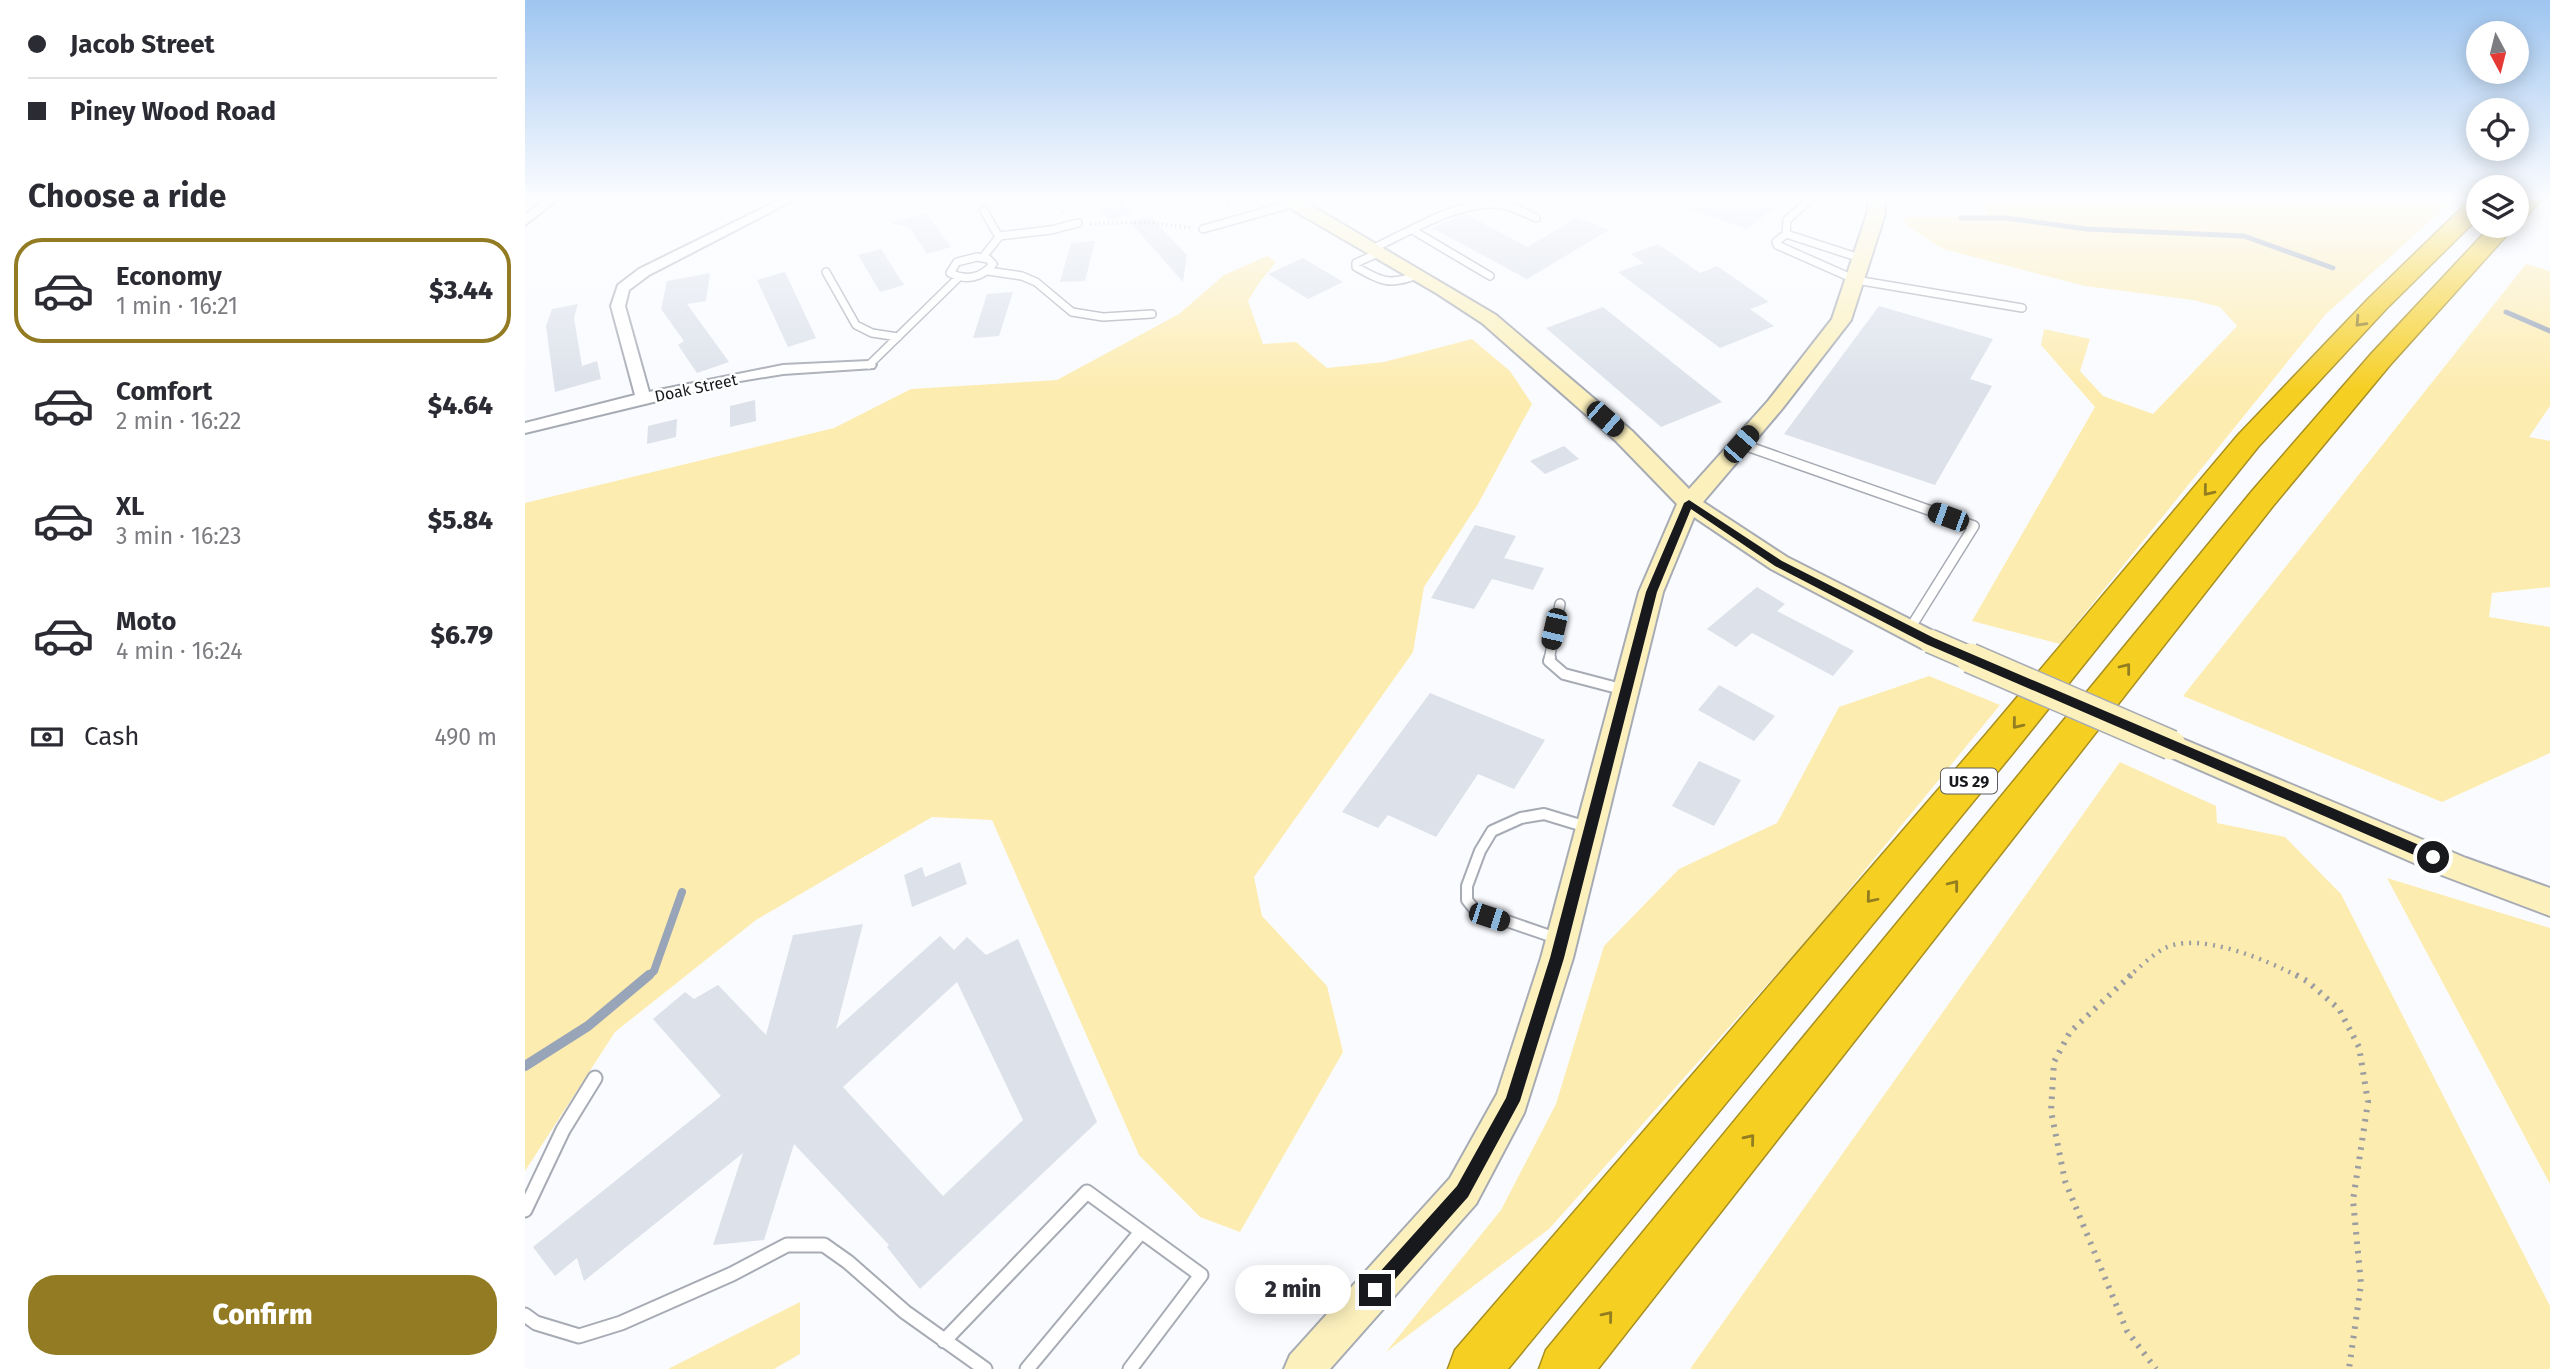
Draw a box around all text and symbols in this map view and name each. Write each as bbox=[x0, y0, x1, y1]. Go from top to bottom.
north arrow bbox=[2466, 21, 2529, 84]
map controls bbox=[2466, 21, 2529, 238]
text: Jacob Street bbox=[70, 29, 215, 60]
text: Piney Wood Road bbox=[70, 96, 276, 127]
button: locate bbox=[2466, 98, 2529, 161]
button: layers bbox=[2466, 175, 2529, 238]
text: Choose a ride bbox=[28, 177, 226, 215]
icon: car bbox=[32, 259, 95, 322]
text: Economy bbox=[116, 261, 222, 292]
text: $3.44 bbox=[429, 275, 493, 306]
text: 1 min · 16:21 bbox=[116, 292, 238, 320]
one-way arrow bbox=[2355, 314, 2368, 327]
street label: Doak Street bbox=[653, 370, 739, 406]
icon: car bbox=[32, 374, 95, 437]
text: Comfort bbox=[116, 376, 212, 407]
text: $4.64 bbox=[428, 390, 493, 421]
car bbox=[1583, 397, 1628, 441]
text: 2 min · 16:22 bbox=[116, 407, 241, 435]
car bbox=[1720, 421, 1763, 467]
one-way arrow bbox=[2203, 483, 2216, 495]
icon: car bbox=[32, 489, 95, 552]
text: XL bbox=[116, 491, 144, 522]
car bbox=[1925, 500, 1972, 534]
text: $5.84 bbox=[428, 505, 493, 536]
text: 3 min · 16:23 bbox=[116, 522, 241, 550]
icon: car bbox=[32, 604, 95, 667]
text: Moto bbox=[116, 606, 176, 637]
car bbox=[1540, 606, 1569, 652]
text: $6.79 bbox=[431, 620, 493, 651]
text: 4 min · 16:24 bbox=[116, 637, 242, 665]
one-way arrow bbox=[2118, 664, 2131, 676]
one-way arrow bbox=[2012, 716, 2025, 728]
icon: cash bbox=[28, 718, 66, 756]
text: Cash bbox=[84, 721, 140, 752]
text: 490 m bbox=[435, 723, 497, 751]
road number: US 29 bbox=[1941, 768, 1997, 794]
route start bbox=[2417, 841, 2449, 873]
one-way arrow bbox=[1946, 881, 1959, 893]
one-way arrow bbox=[1867, 890, 1879, 903]
car bbox=[1466, 901, 1513, 933]
one-way arrow bbox=[1742, 1134, 1755, 1146]
callout: 2 min bbox=[1235, 1266, 1351, 1314]
route end bbox=[1359, 1274, 1391, 1306]
button: Confirm bbox=[28, 1275, 497, 1355]
text: 2 min bbox=[1265, 1275, 1321, 1303]
one-way arrow bbox=[1599, 1311, 1612, 1323]

